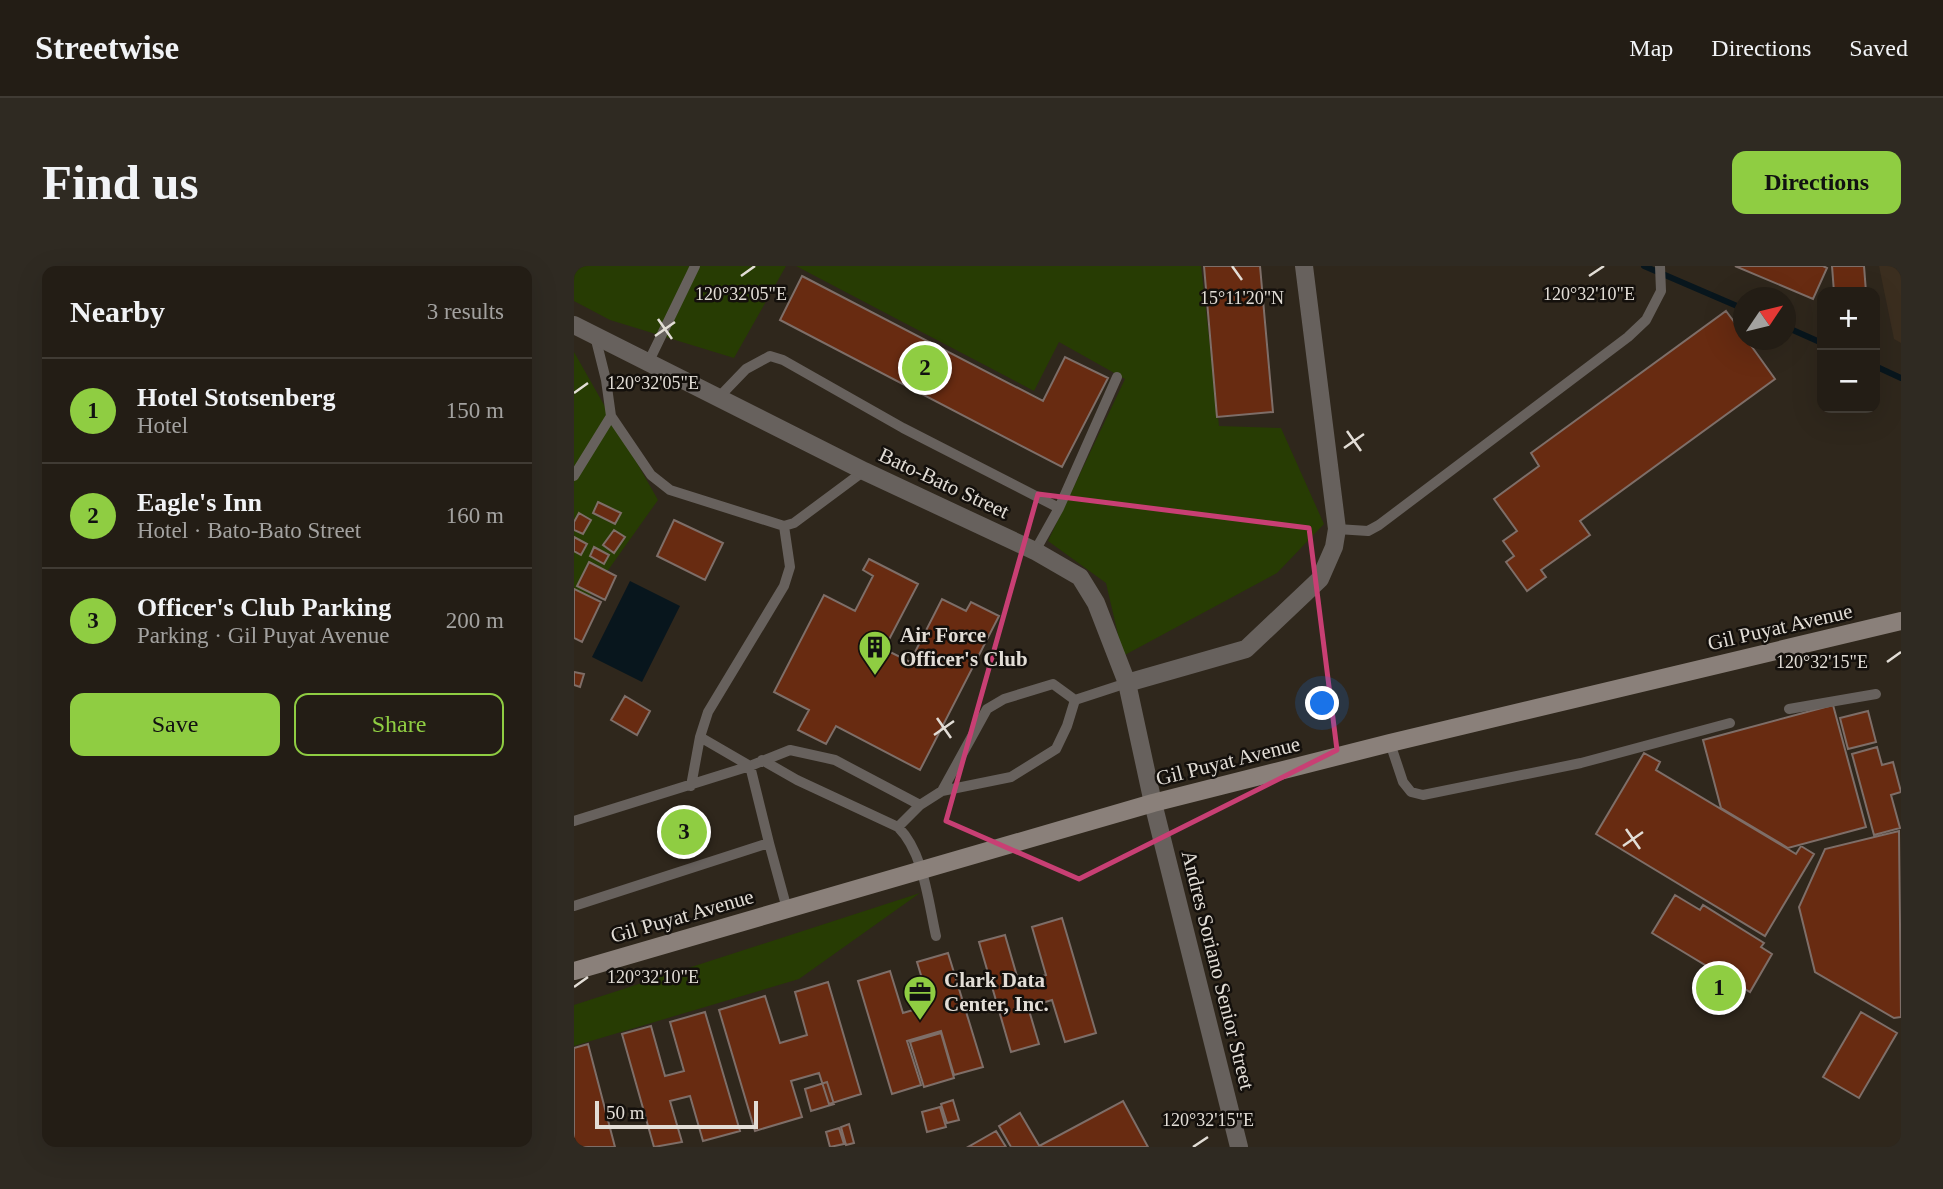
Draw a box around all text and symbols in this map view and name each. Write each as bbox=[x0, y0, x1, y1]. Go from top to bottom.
text: Streetwise bbox=[35, 30, 179, 66]
text: Map bbox=[1629, 35, 1673, 61]
text: Directions bbox=[1711, 35, 1811, 61]
text: Saved bbox=[1849, 35, 1908, 61]
button: Directions bbox=[1732, 151, 1901, 214]
text: Find us bbox=[42, 155, 199, 210]
text: 120°32'05"E bbox=[695, 284, 787, 304]
text: 120°32'10"E bbox=[1543, 284, 1635, 304]
north arrow bbox=[1733, 287, 1796, 350]
map controls bbox=[1817, 287, 1880, 413]
button: + bbox=[1817, 287, 1880, 350]
text: 15°11'20"N bbox=[1200, 288, 1284, 308]
text: Nearby bbox=[70, 295, 165, 328]
text: 3 results bbox=[427, 299, 504, 324]
pin: 2 bbox=[902, 342, 948, 394]
button: − bbox=[1817, 350, 1880, 413]
text: 120°32'05"E bbox=[607, 373, 699, 393]
text: Hotel Stotsenberg bbox=[137, 383, 336, 412]
text: 1 bbox=[87, 398, 99, 423]
text: 150 m bbox=[446, 398, 504, 423]
text: Hotel bbox=[137, 413, 188, 438]
street label: Bato-Bato Street bbox=[875, 442, 1013, 524]
text: Eagle's Inn bbox=[137, 488, 262, 517]
text: 2 bbox=[87, 503, 99, 528]
text: 160 m bbox=[446, 503, 504, 528]
text: Hotel · Bato-Bato Street bbox=[137, 518, 361, 543]
text: Officer's Club Parking bbox=[137, 593, 391, 622]
street label: Gil Puyat Avenue bbox=[1705, 599, 1855, 655]
text: 3 bbox=[87, 608, 99, 633]
text: 200 m bbox=[446, 608, 504, 633]
text: Parking · Gil Puyat Avenue bbox=[137, 623, 390, 648]
place label: Air Force Officer's Club bbox=[900, 623, 1028, 671]
building icon: Air Force Officer's Club bbox=[856, 628, 894, 677]
text: 120°32'15"E bbox=[1776, 652, 1868, 672]
your location bbox=[1305, 686, 1339, 720]
button: Save bbox=[70, 693, 280, 756]
button: Share bbox=[294, 693, 504, 756]
street label: Gil Puyat Avenue bbox=[1153, 731, 1303, 791]
pin: 3 bbox=[661, 806, 707, 858]
street label: Andres Soriano Senior Street bbox=[1177, 848, 1259, 1092]
street label: Gil Puyat Avenue bbox=[608, 884, 756, 948]
pin: 1 bbox=[1696, 962, 1742, 1014]
text: 120°32'10"E bbox=[607, 967, 699, 987]
place label: Clark Data Center, Inc. bbox=[944, 968, 1049, 1016]
office icon: Clark Data Center, Inc. bbox=[901, 973, 939, 1022]
scale bar bbox=[595, 1098, 758, 1130]
text: 50 m bbox=[606, 1102, 645, 1123]
text: 120°32'15"E bbox=[1162, 1110, 1254, 1130]

